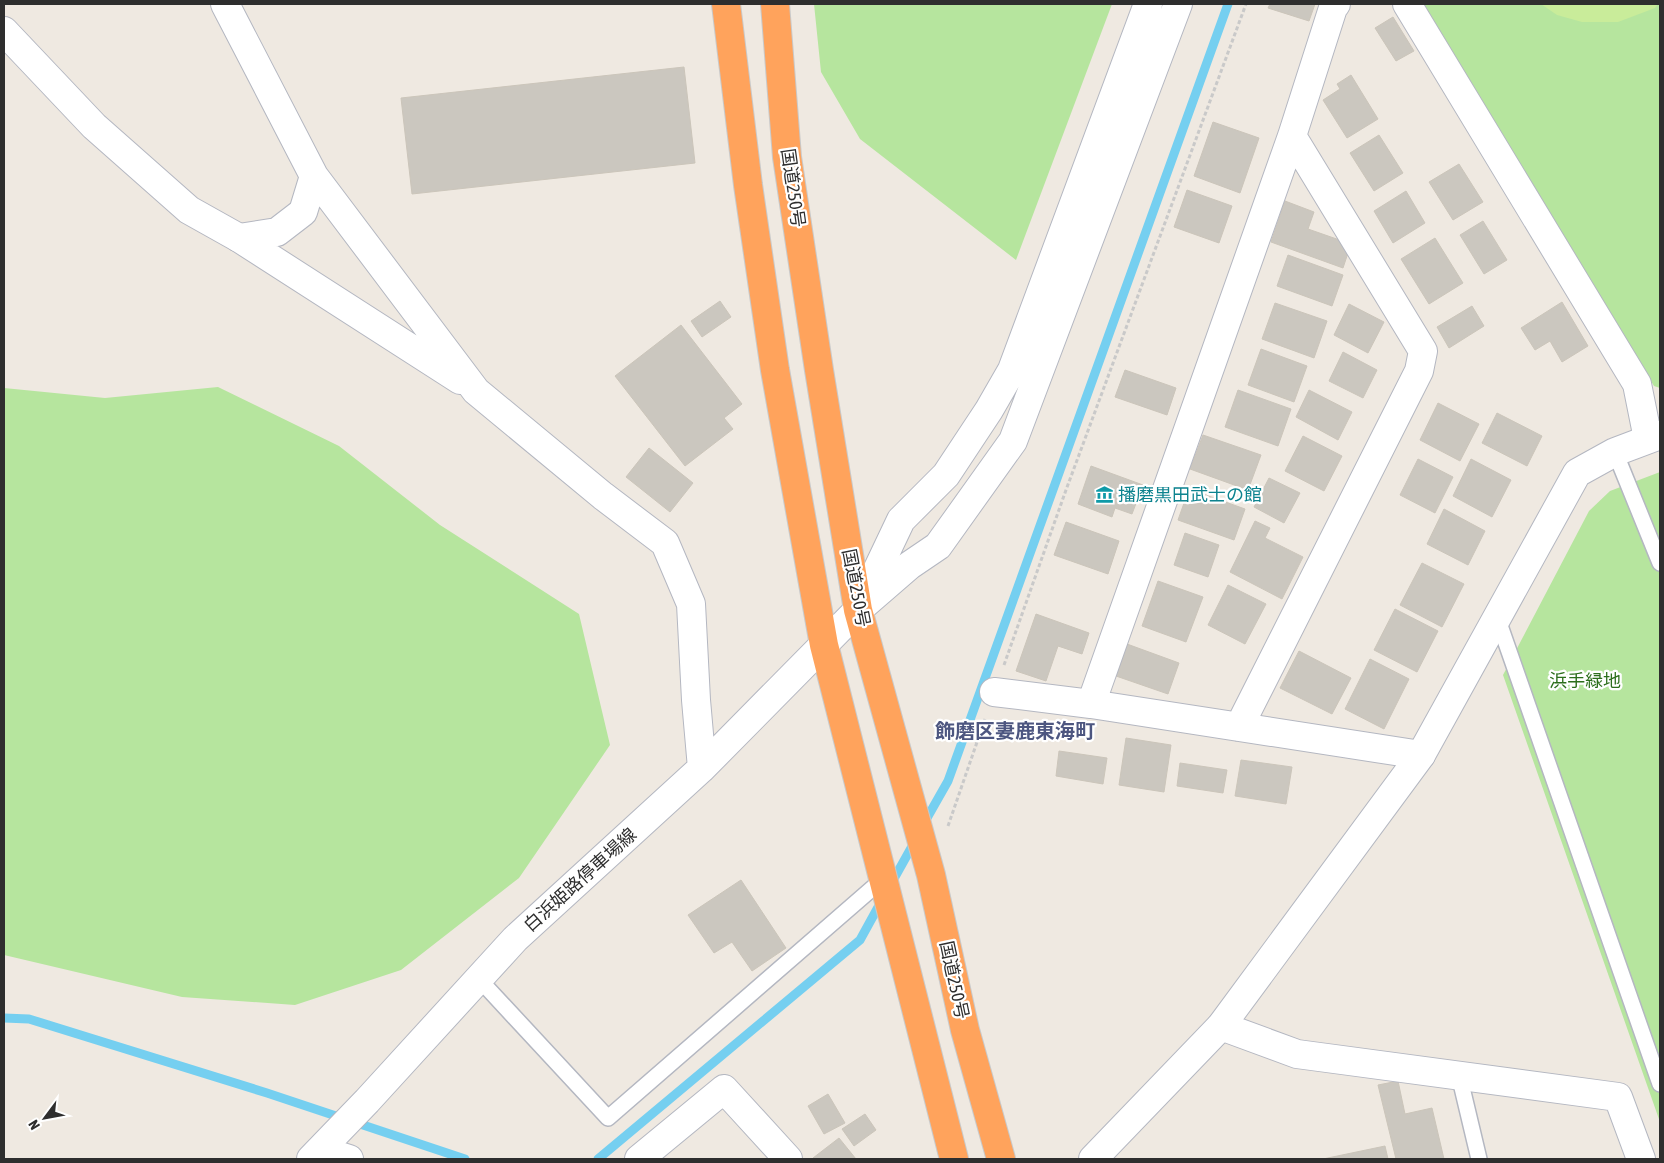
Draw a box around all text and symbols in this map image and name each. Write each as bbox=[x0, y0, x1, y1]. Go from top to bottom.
street label: 国道250号 bbox=[778, 147, 809, 229]
place label: 播磨黒田武士の館 bbox=[1118, 484, 1262, 505]
museum icon: 播磨黒田武士の館 bbox=[1094, 485, 1114, 505]
street label: 国道250号 bbox=[839, 547, 874, 629]
park label: 浜手緑地 bbox=[1549, 670, 1621, 691]
district label: 飾磨区妻鹿東海町 bbox=[935, 719, 1095, 742]
street label: 白浜姫路停車場線 bbox=[519, 824, 640, 936]
street label: 国道250号 bbox=[936, 939, 973, 1021]
north arrow bbox=[20, 1093, 70, 1143]
text: N bbox=[25, 1117, 43, 1133]

